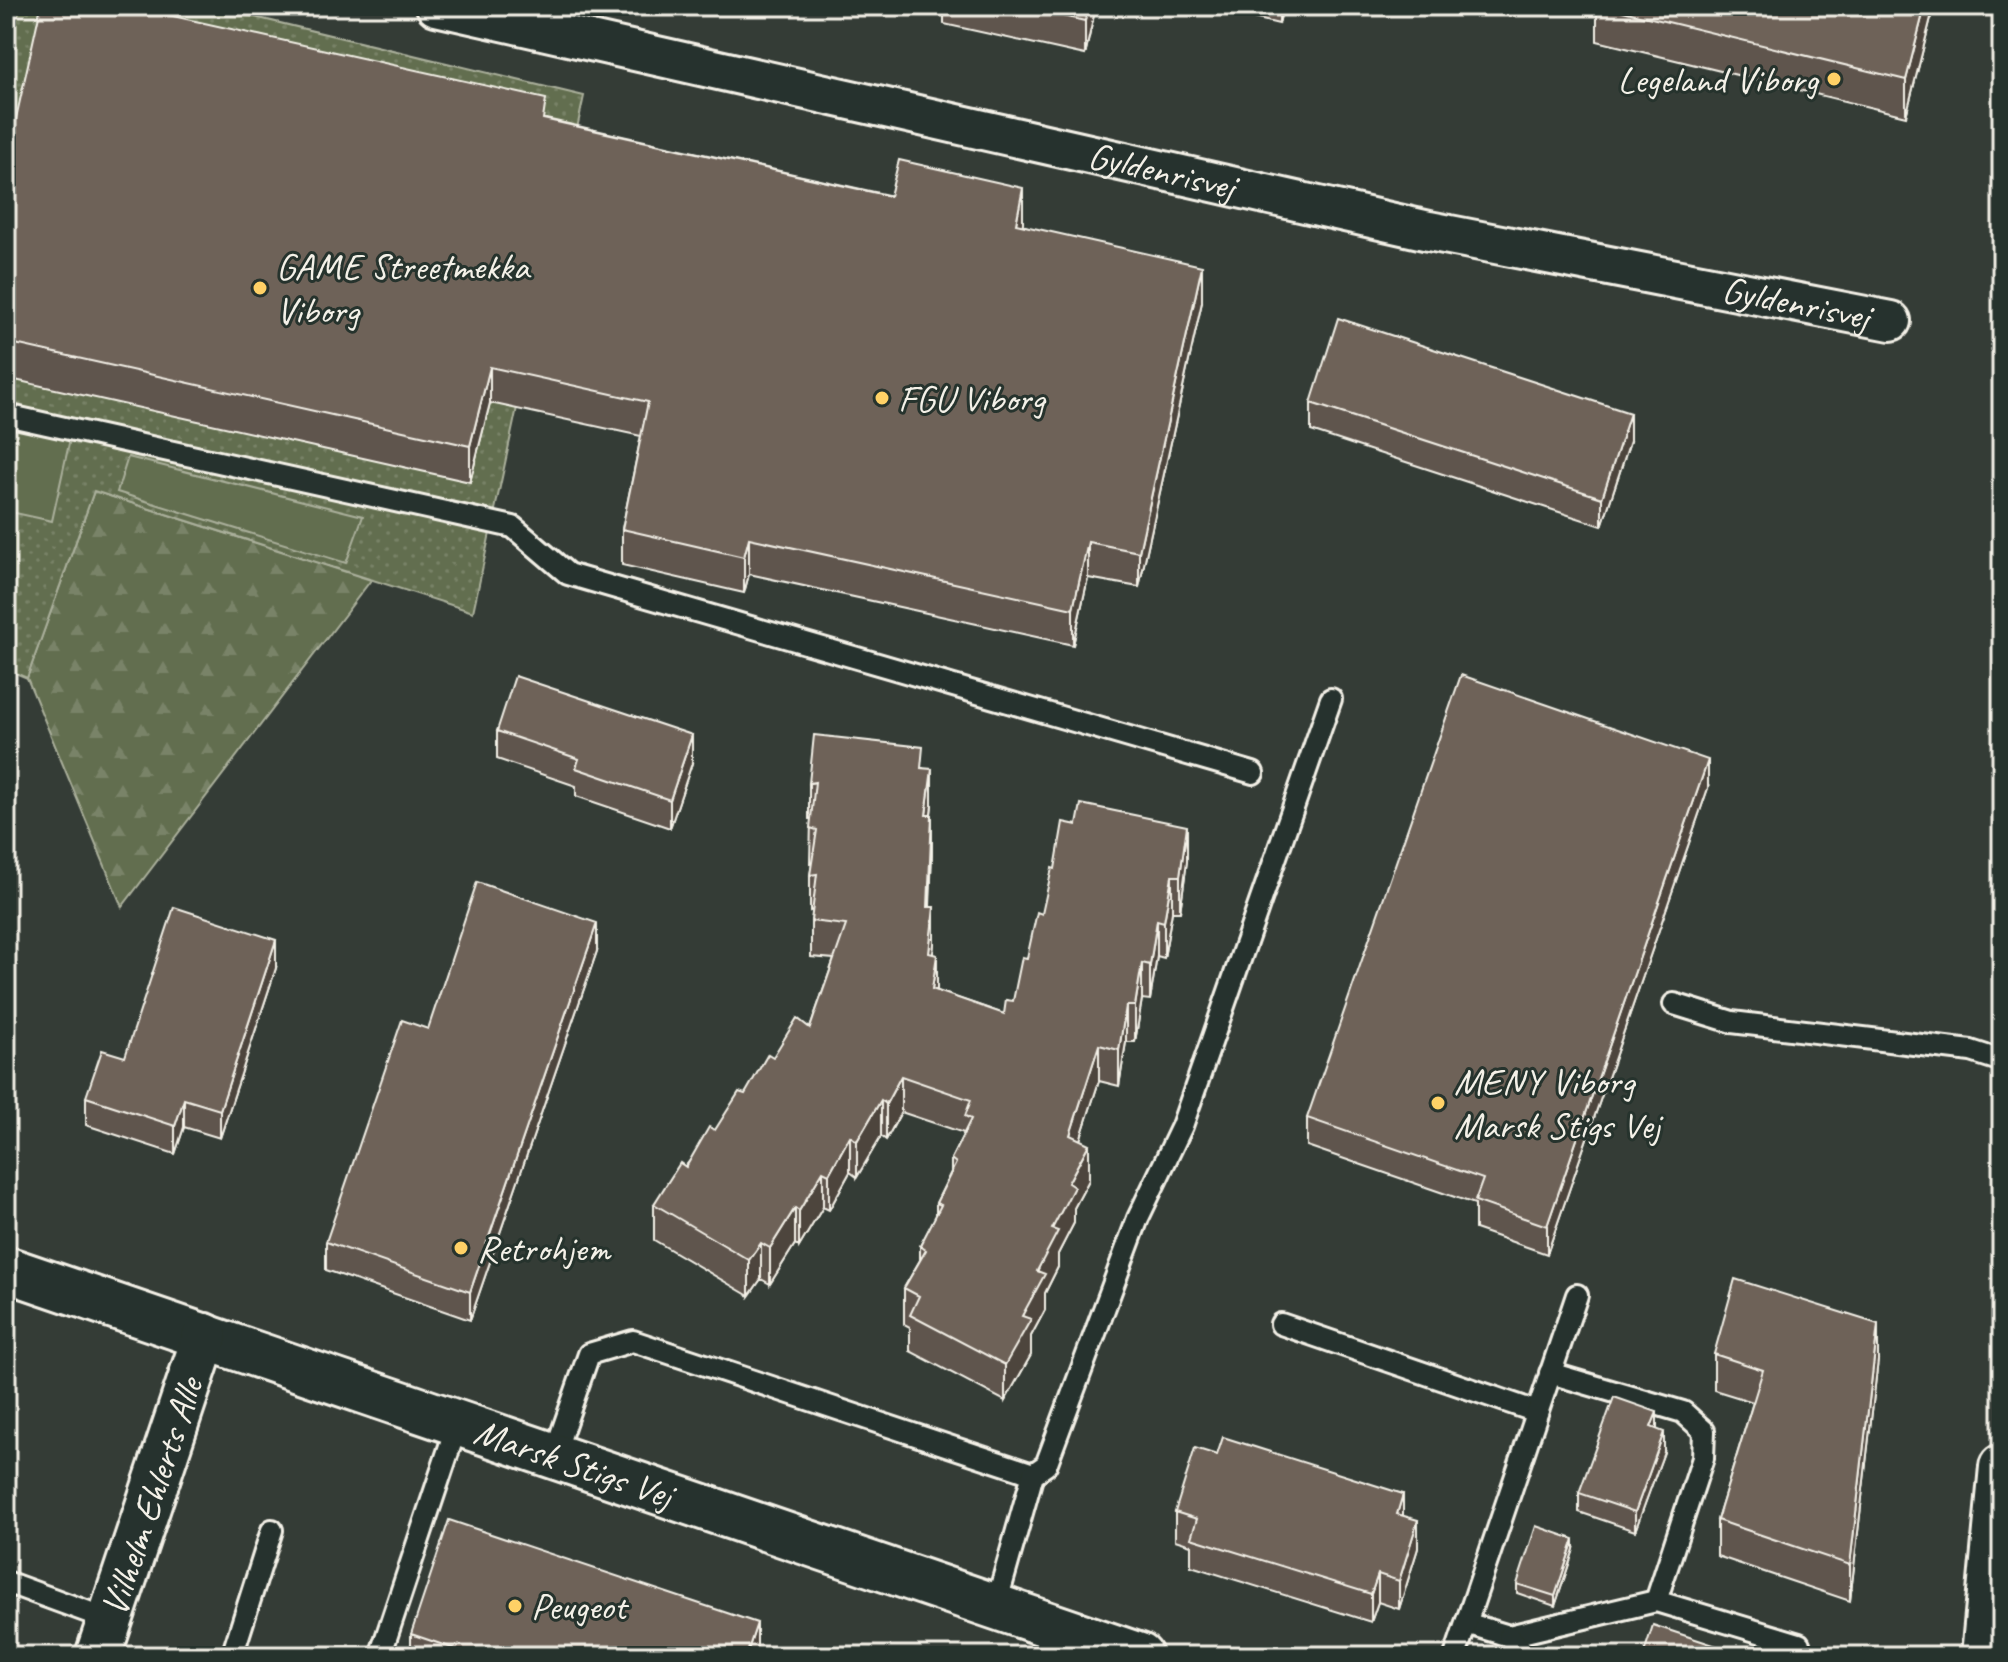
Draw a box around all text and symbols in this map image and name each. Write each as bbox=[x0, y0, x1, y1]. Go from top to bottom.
place label: Legeland Viborg bbox=[1618, 56, 1820, 103]
marker: Legeland Viborg bbox=[1825, 70, 1843, 88]
street label: Gyldenrisvej bbox=[1084, 131, 1244, 211]
place label: GAME Streetmekka Viborg bbox=[276, 243, 531, 334]
street label: Gyldenrisvej bbox=[1718, 265, 1879, 341]
marker: GAME Streetmekka Viborg bbox=[251, 279, 269, 297]
place label: FGU Viborg bbox=[898, 375, 1047, 422]
marker: FGU Viborg bbox=[873, 389, 891, 407]
place label: MENY Viborg Marsk Stigs Vej bbox=[1454, 1058, 1664, 1149]
marker: MENY Viborg Marsk Stigs Vej bbox=[1429, 1094, 1447, 1112]
place label: Retrohjem bbox=[477, 1225, 612, 1272]
marker: Retrohjem bbox=[452, 1239, 470, 1257]
street label: Vilhelm Ehlerts Alle bbox=[90, 1369, 214, 1622]
street label: Marsk Stigs Vej bbox=[469, 1407, 683, 1520]
place label: Peugeot bbox=[531, 1583, 630, 1630]
marker: Peugeot bbox=[506, 1597, 524, 1615]

